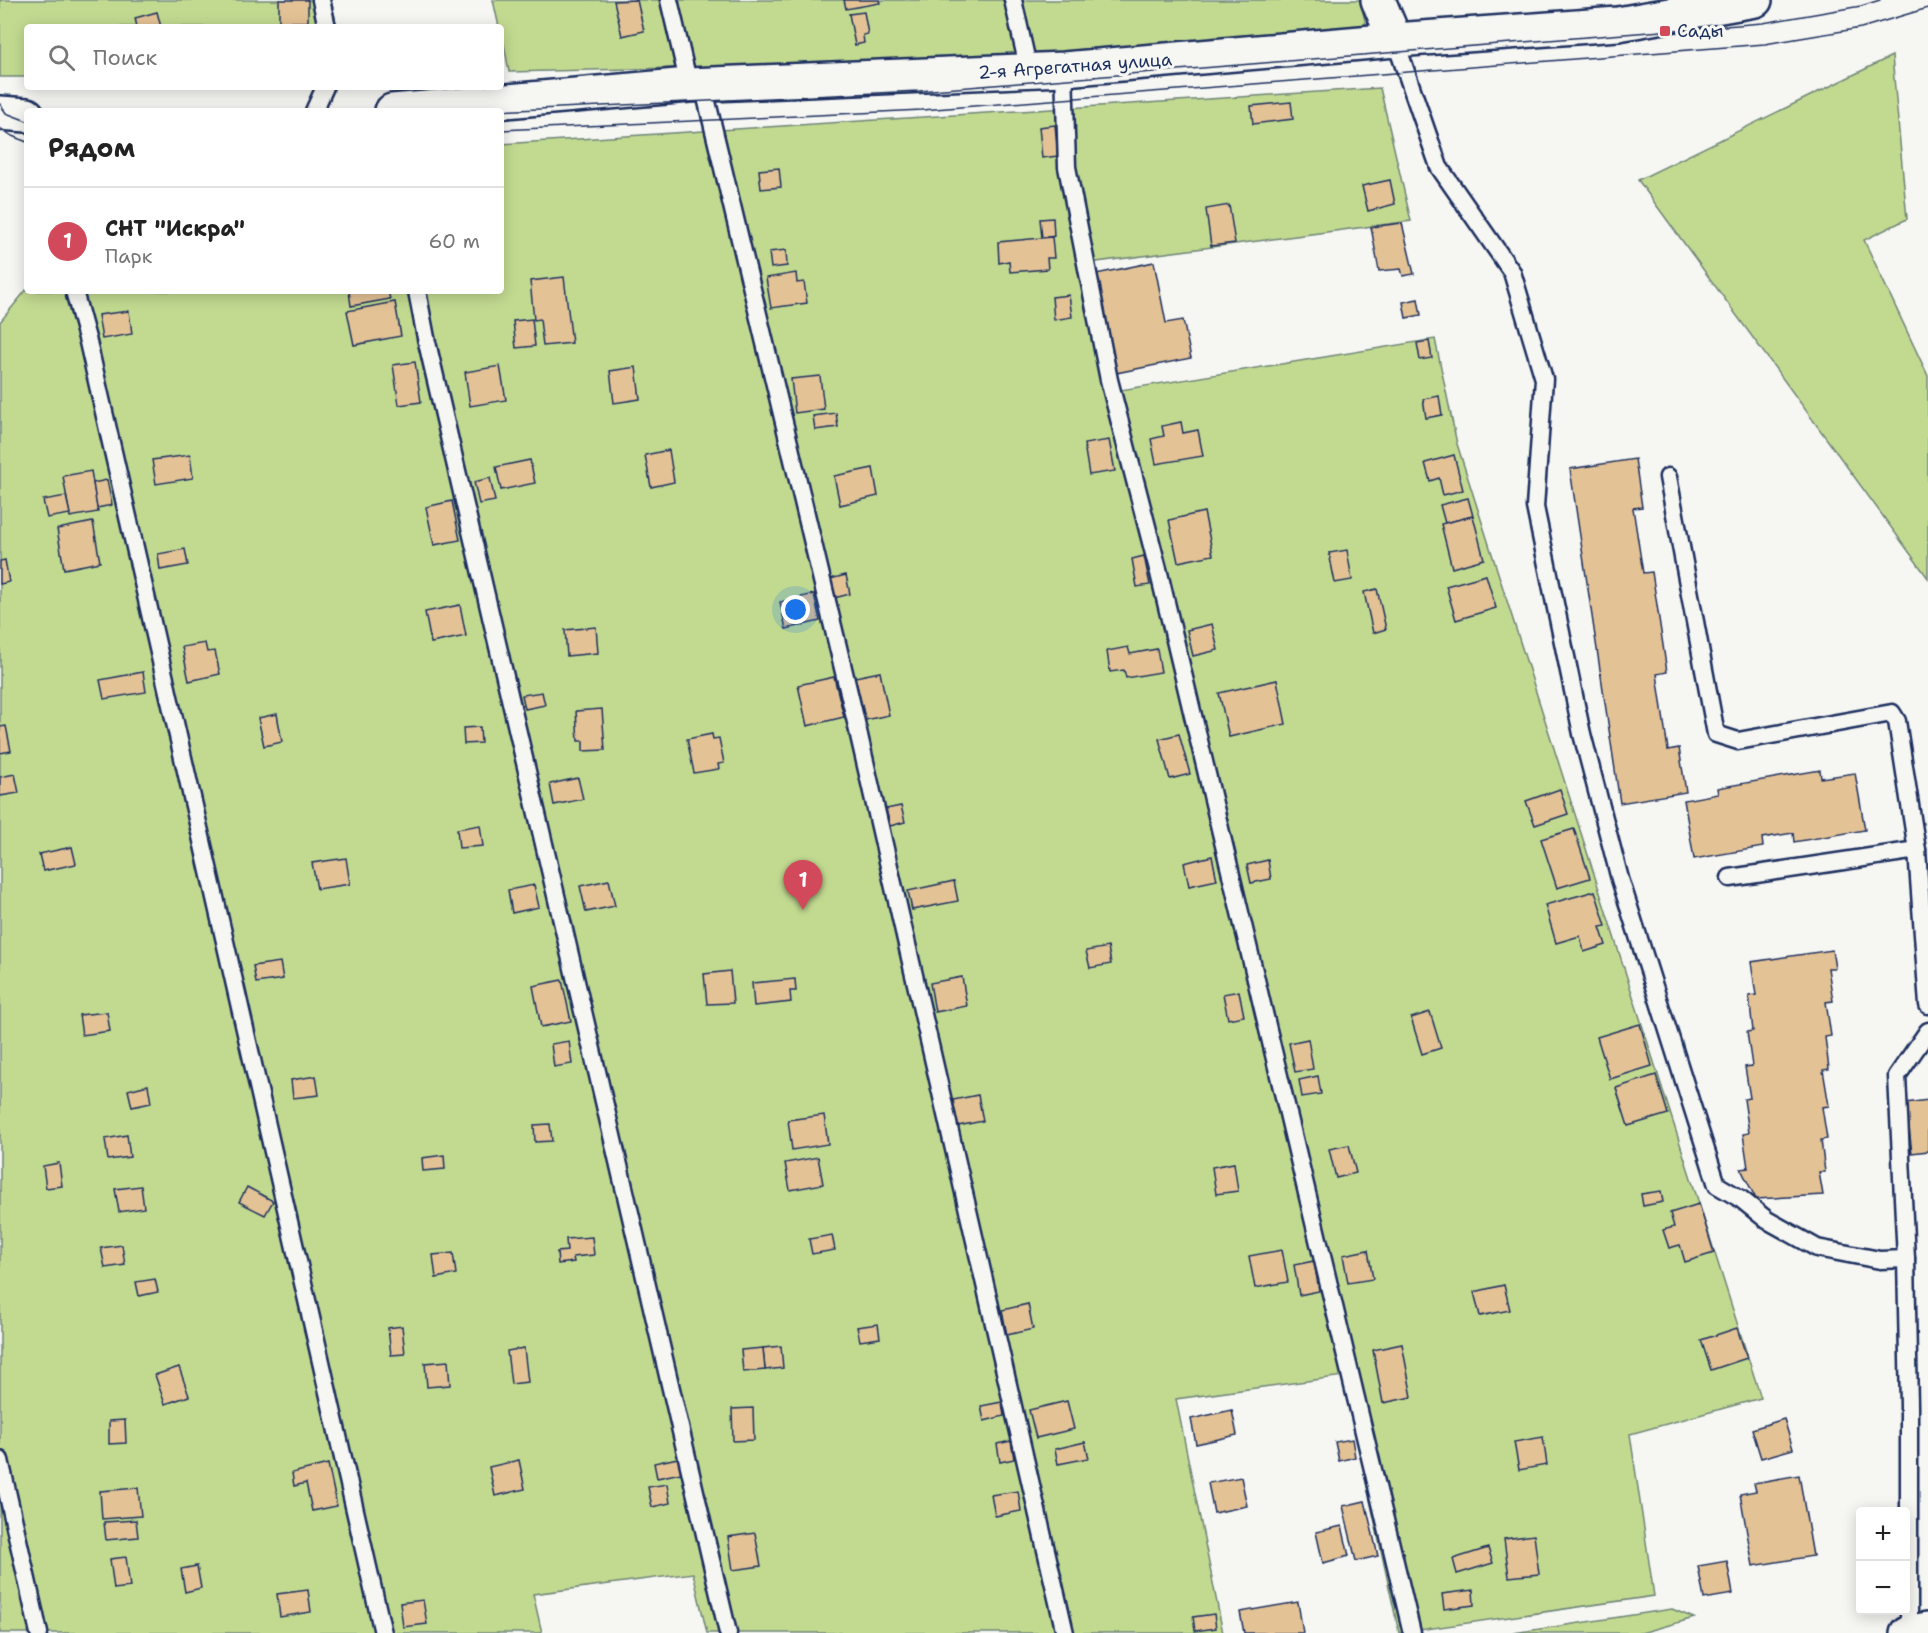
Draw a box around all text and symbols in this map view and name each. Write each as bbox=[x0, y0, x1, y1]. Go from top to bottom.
place label: Сады bbox=[1677, 19, 1724, 43]
search box bbox=[24, 24, 504, 90]
marker: Сады bbox=[1658, 24, 1672, 38]
icon: search bbox=[45, 41, 78, 74]
text: Поиск bbox=[93, 43, 157, 72]
street label: 2-я Агрегатная улица bbox=[977, 47, 1173, 85]
text: Рядом bbox=[48, 130, 135, 165]
text: СНТ "Искра" bbox=[105, 214, 245, 243]
text: 1 bbox=[63, 228, 72, 254]
text: 60 m bbox=[428, 228, 480, 254]
text: Парк bbox=[105, 243, 152, 269]
your location bbox=[781, 595, 810, 624]
pin: 1 bbox=[784, 860, 822, 910]
map controls bbox=[1856, 1507, 1910, 1615]
button: + bbox=[1856, 1507, 1910, 1561]
button: − bbox=[1856, 1561, 1910, 1615]

